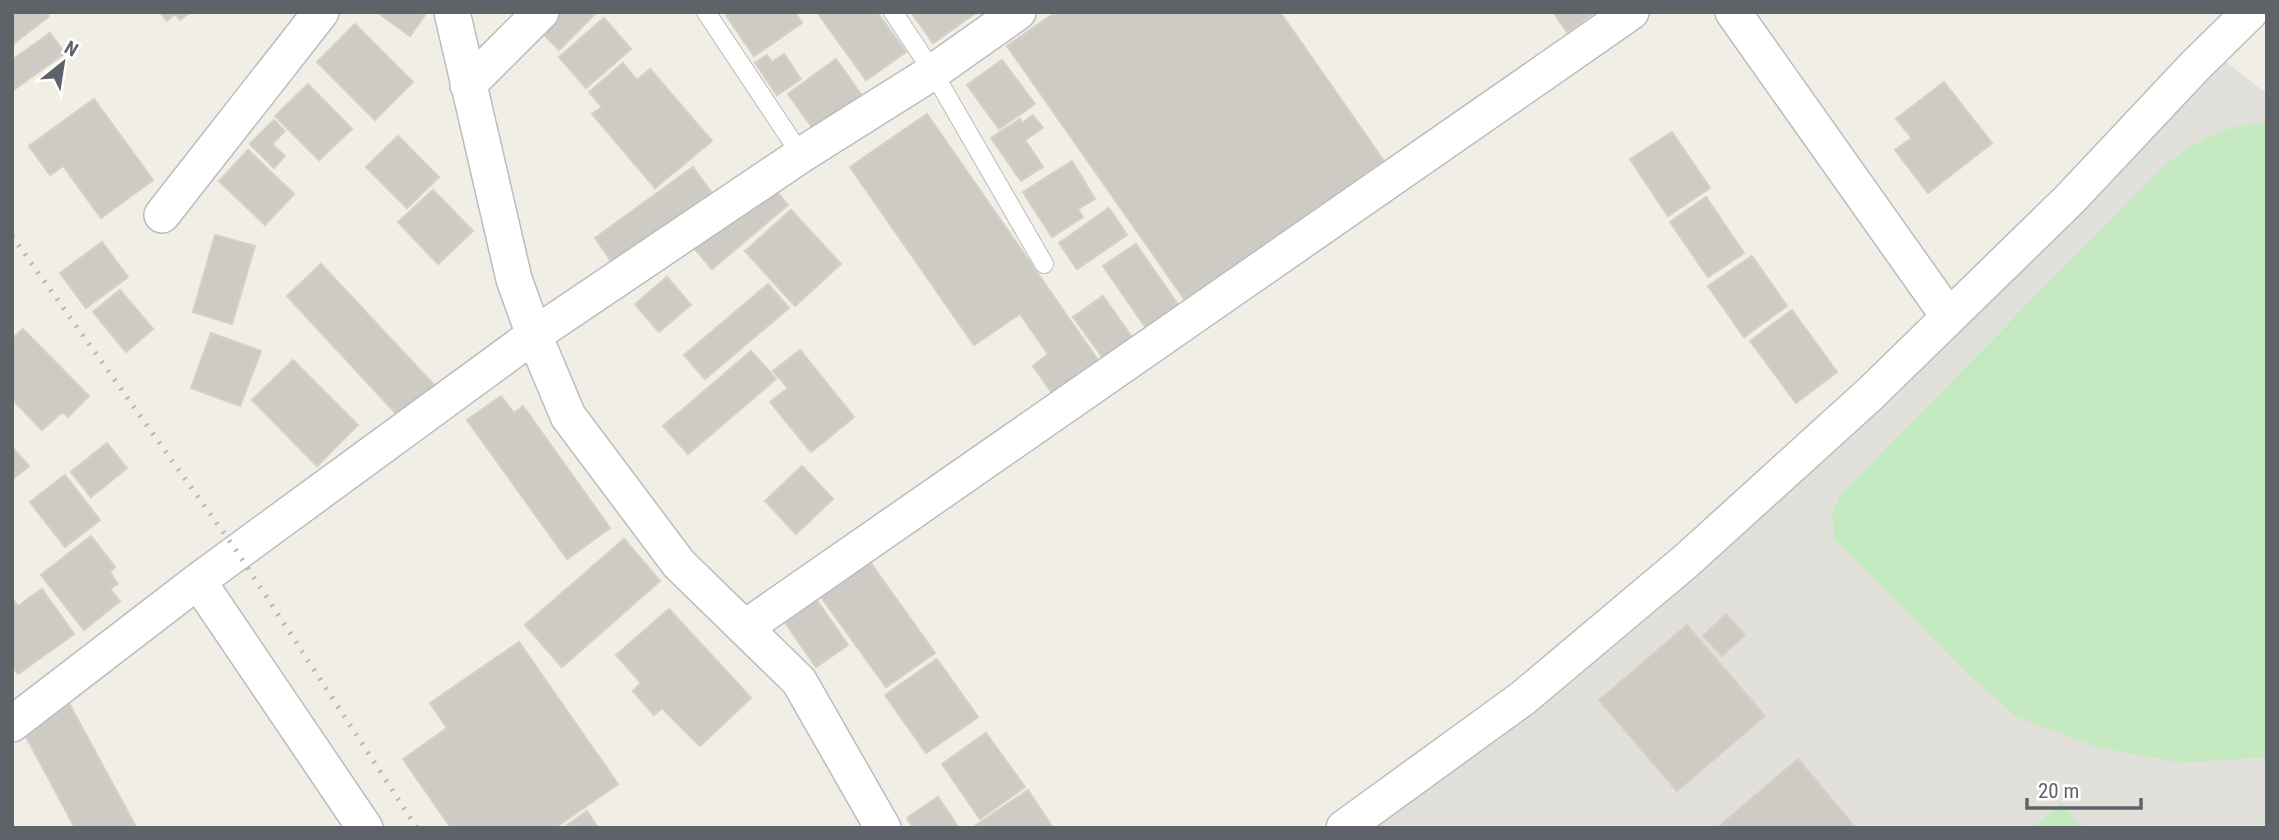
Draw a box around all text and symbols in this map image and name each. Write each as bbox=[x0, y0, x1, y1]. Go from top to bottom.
north arrow bbox=[28, 28, 98, 98]
text: N bbox=[60, 36, 82, 62]
scale bar bbox=[2027, 766, 2141, 810]
text: 20 m bbox=[2038, 779, 2079, 803]

